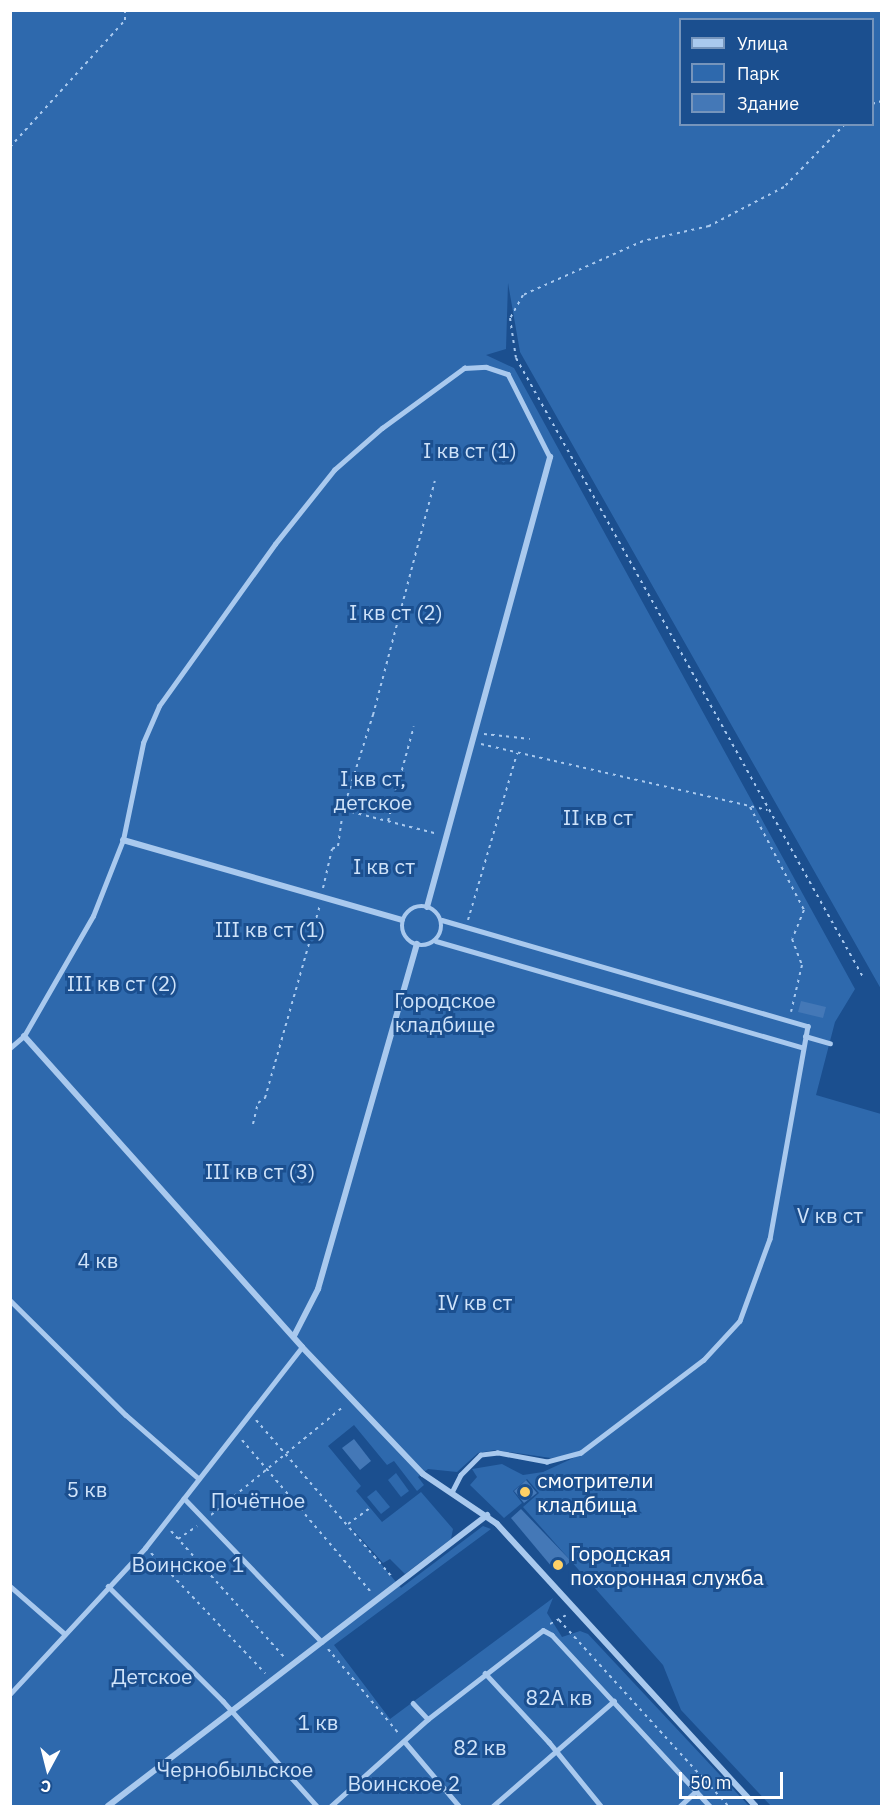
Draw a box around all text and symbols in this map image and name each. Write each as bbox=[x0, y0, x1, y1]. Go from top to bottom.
legend bbox=[679, 18, 874, 126]
text: Улица bbox=[737, 32, 788, 55]
text: Парк bbox=[737, 62, 779, 85]
text: Здание bbox=[737, 92, 799, 115]
park label: I кв ст (1) bbox=[423, 437, 517, 463]
park label: I кв ст (2) bbox=[349, 599, 443, 625]
park label: I кв ст, детское bbox=[334, 765, 412, 815]
park label: II кв ст bbox=[563, 804, 633, 830]
park label: I кв ст bbox=[353, 853, 415, 879]
park label: III кв ст (1) bbox=[215, 916, 325, 942]
park label: III кв ст (2) bbox=[67, 970, 177, 996]
park label: Городское кладбище bbox=[394, 987, 496, 1037]
park label: III кв ст (3) bbox=[205, 1158, 315, 1184]
park label: V кв ст bbox=[797, 1202, 863, 1228]
park label: 4 кв bbox=[78, 1247, 118, 1273]
park label: IV кв ст bbox=[438, 1289, 512, 1315]
place label: смотрители кладбища bbox=[537, 1467, 653, 1517]
park label: 5 кв bbox=[67, 1476, 107, 1502]
marker: смотрители кладбища bbox=[518, 1485, 532, 1499]
park label: Почётное bbox=[211, 1487, 305, 1513]
place label: Городская похоронная служба bbox=[570, 1540, 764, 1590]
park label: Воинское 1 bbox=[132, 1551, 244, 1577]
marker: Городская похоронная служба bbox=[551, 1558, 565, 1572]
park label: Детское bbox=[111, 1663, 193, 1689]
park label: 82А кв bbox=[526, 1684, 592, 1710]
park label: 1 кв bbox=[298, 1709, 338, 1735]
park label: 82 кв bbox=[453, 1734, 507, 1760]
north arrow bbox=[18, 1739, 78, 1799]
park label: Чернобыльское bbox=[157, 1756, 313, 1782]
scale bar bbox=[682, 1760, 786, 1798]
park label: Воинское 2 bbox=[348, 1770, 460, 1796]
text: 50 m bbox=[690, 1771, 732, 1794]
text: С bbox=[39, 1776, 52, 1797]

